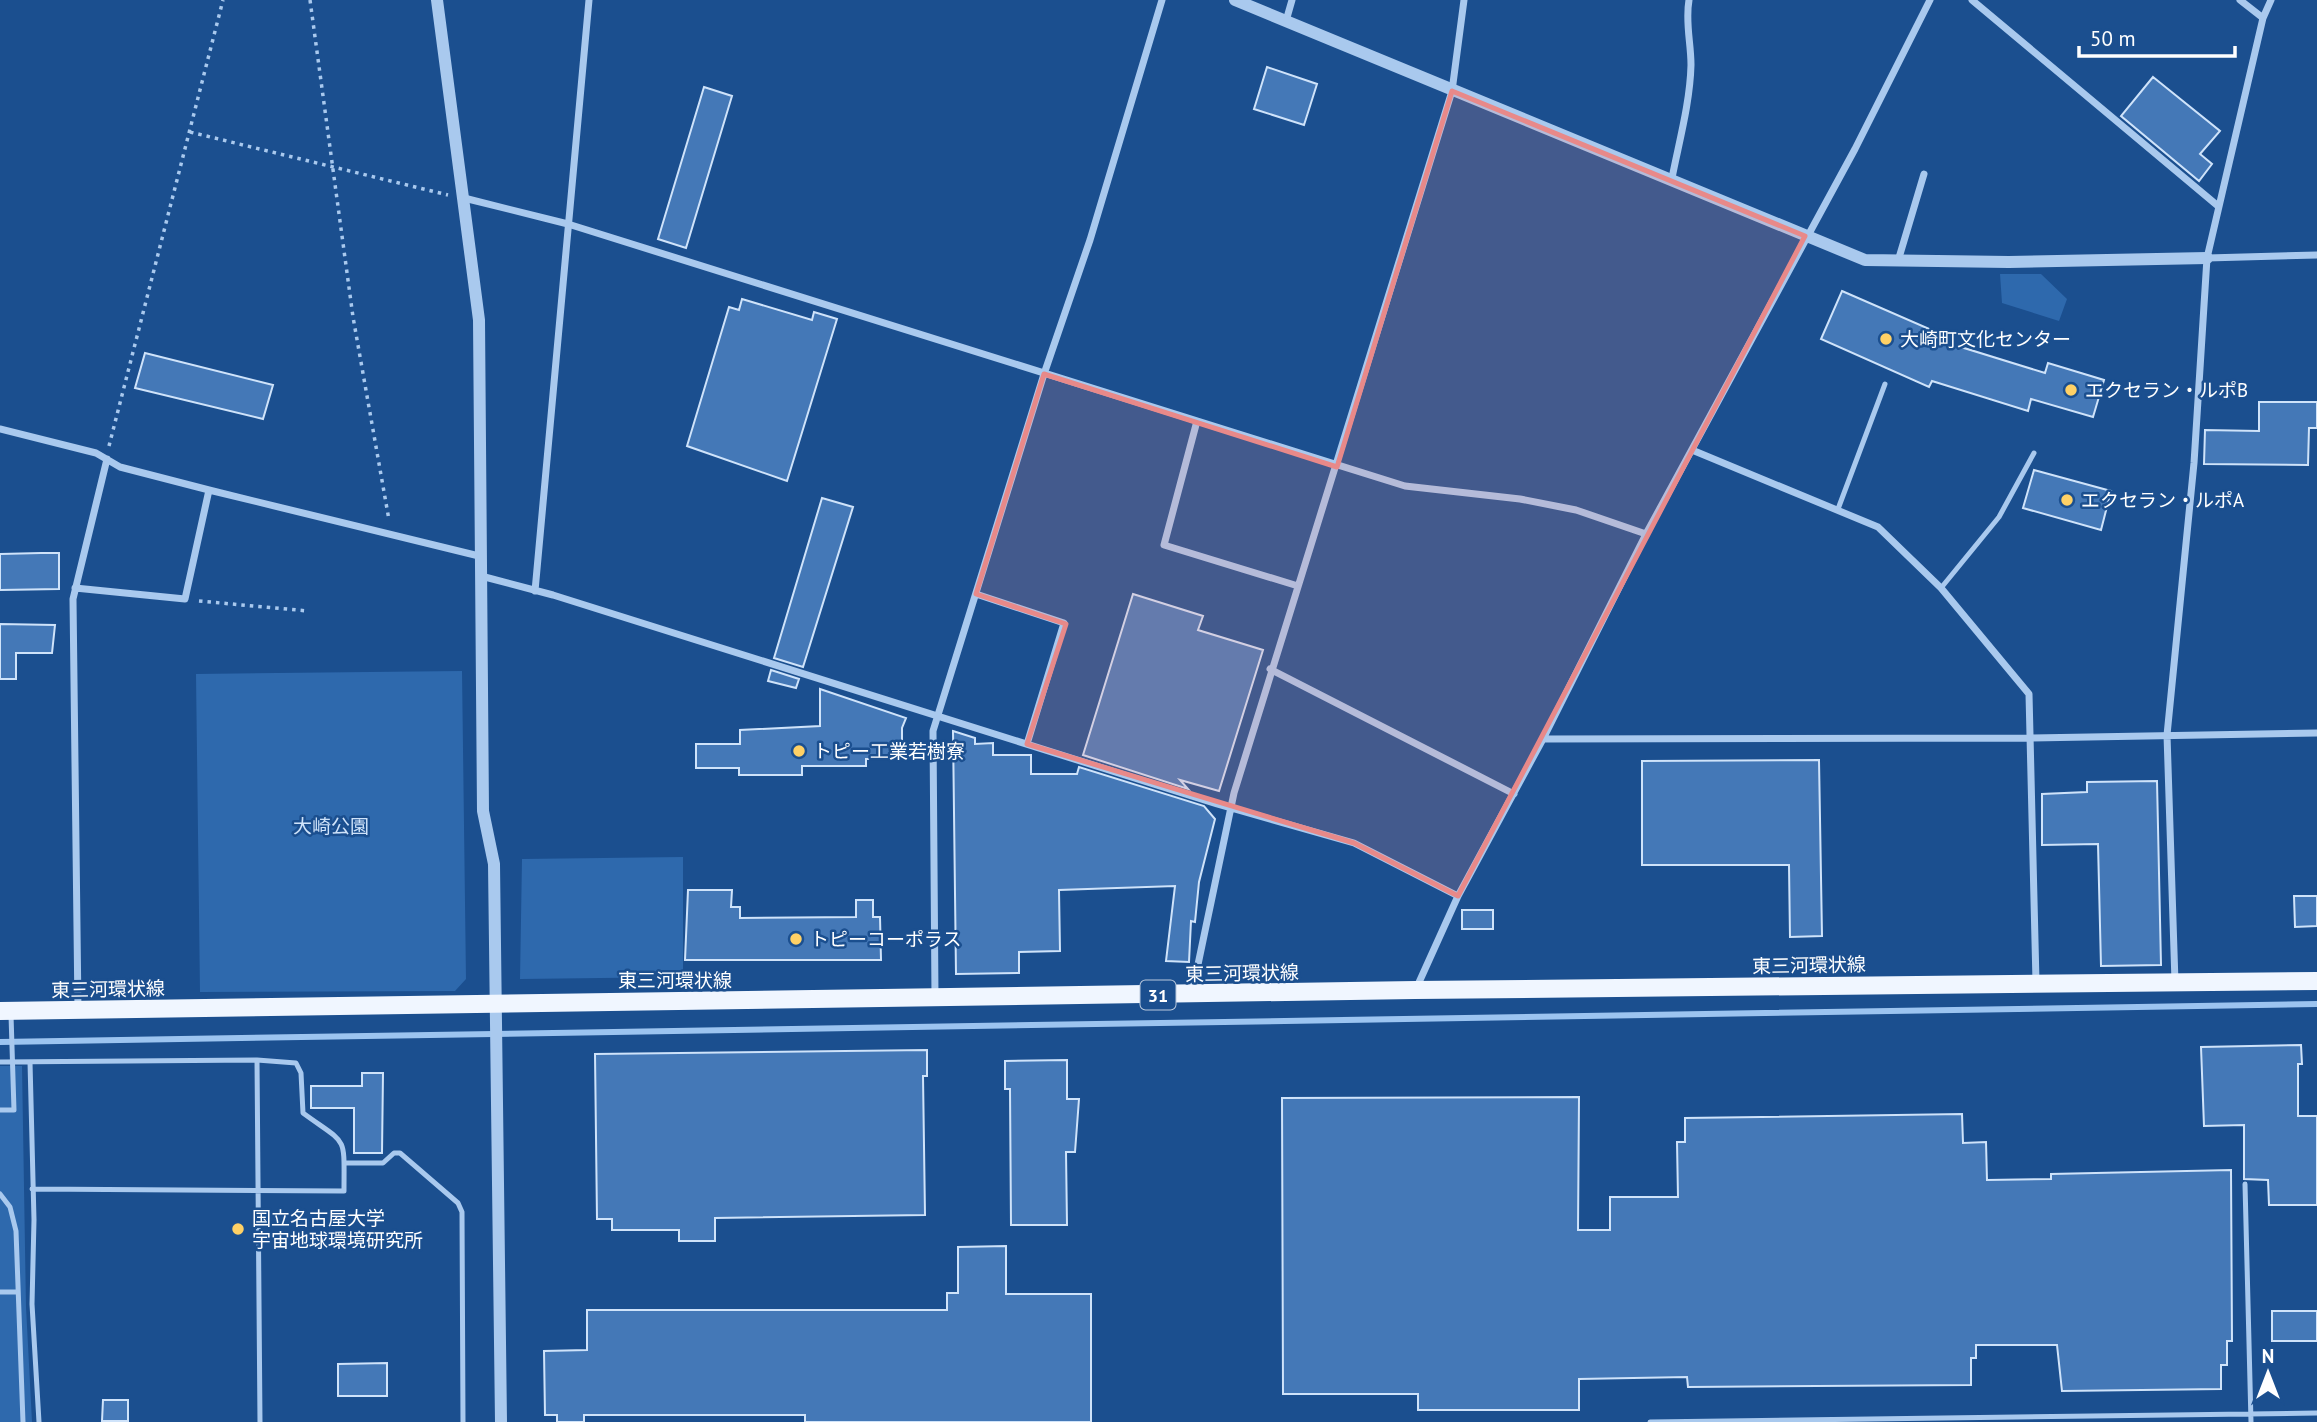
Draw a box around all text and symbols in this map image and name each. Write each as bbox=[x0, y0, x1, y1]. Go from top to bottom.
scale bar bbox=[2079, 14, 2235, 58]
text: 50 m bbox=[2090, 25, 2136, 52]
place label: 大崎町文化センター bbox=[1900, 327, 2071, 351]
marker: 大崎町文化センター bbox=[1878, 331, 1894, 347]
place label: エクセラン・ルポB bbox=[2085, 378, 2248, 402]
marker: エクセラン・ルポB bbox=[2063, 382, 2079, 398]
place label: エクセラン・ルポA bbox=[2081, 488, 2244, 512]
marker: エクセラン・ルポA bbox=[2059, 492, 2075, 508]
place label: トピー工業若樹寮 bbox=[813, 739, 965, 763]
marker: トピー工業若樹寮 bbox=[791, 743, 807, 759]
park label: 大崎公園 bbox=[293, 814, 369, 838]
place label: トピーコーポラス bbox=[810, 927, 962, 951]
marker: トピーコーポラス bbox=[788, 931, 804, 947]
street label: 東三河環状線 bbox=[1752, 952, 1866, 978]
street label: 東三河環状線 bbox=[1185, 960, 1299, 986]
street label: 東三河環状線 bbox=[618, 968, 732, 992]
street label: 東三河環状線 bbox=[51, 976, 165, 1002]
road number: 31 bbox=[1140, 980, 1176, 1010]
place label: 国立名古屋大学 宇宙地球環境研究所 bbox=[252, 1206, 423, 1252]
marker: 国立名古屋大学 宇宙地球環境研究所 bbox=[230, 1221, 246, 1237]
north arrow bbox=[2233, 1338, 2303, 1408]
text: N bbox=[2262, 1344, 2274, 1368]

